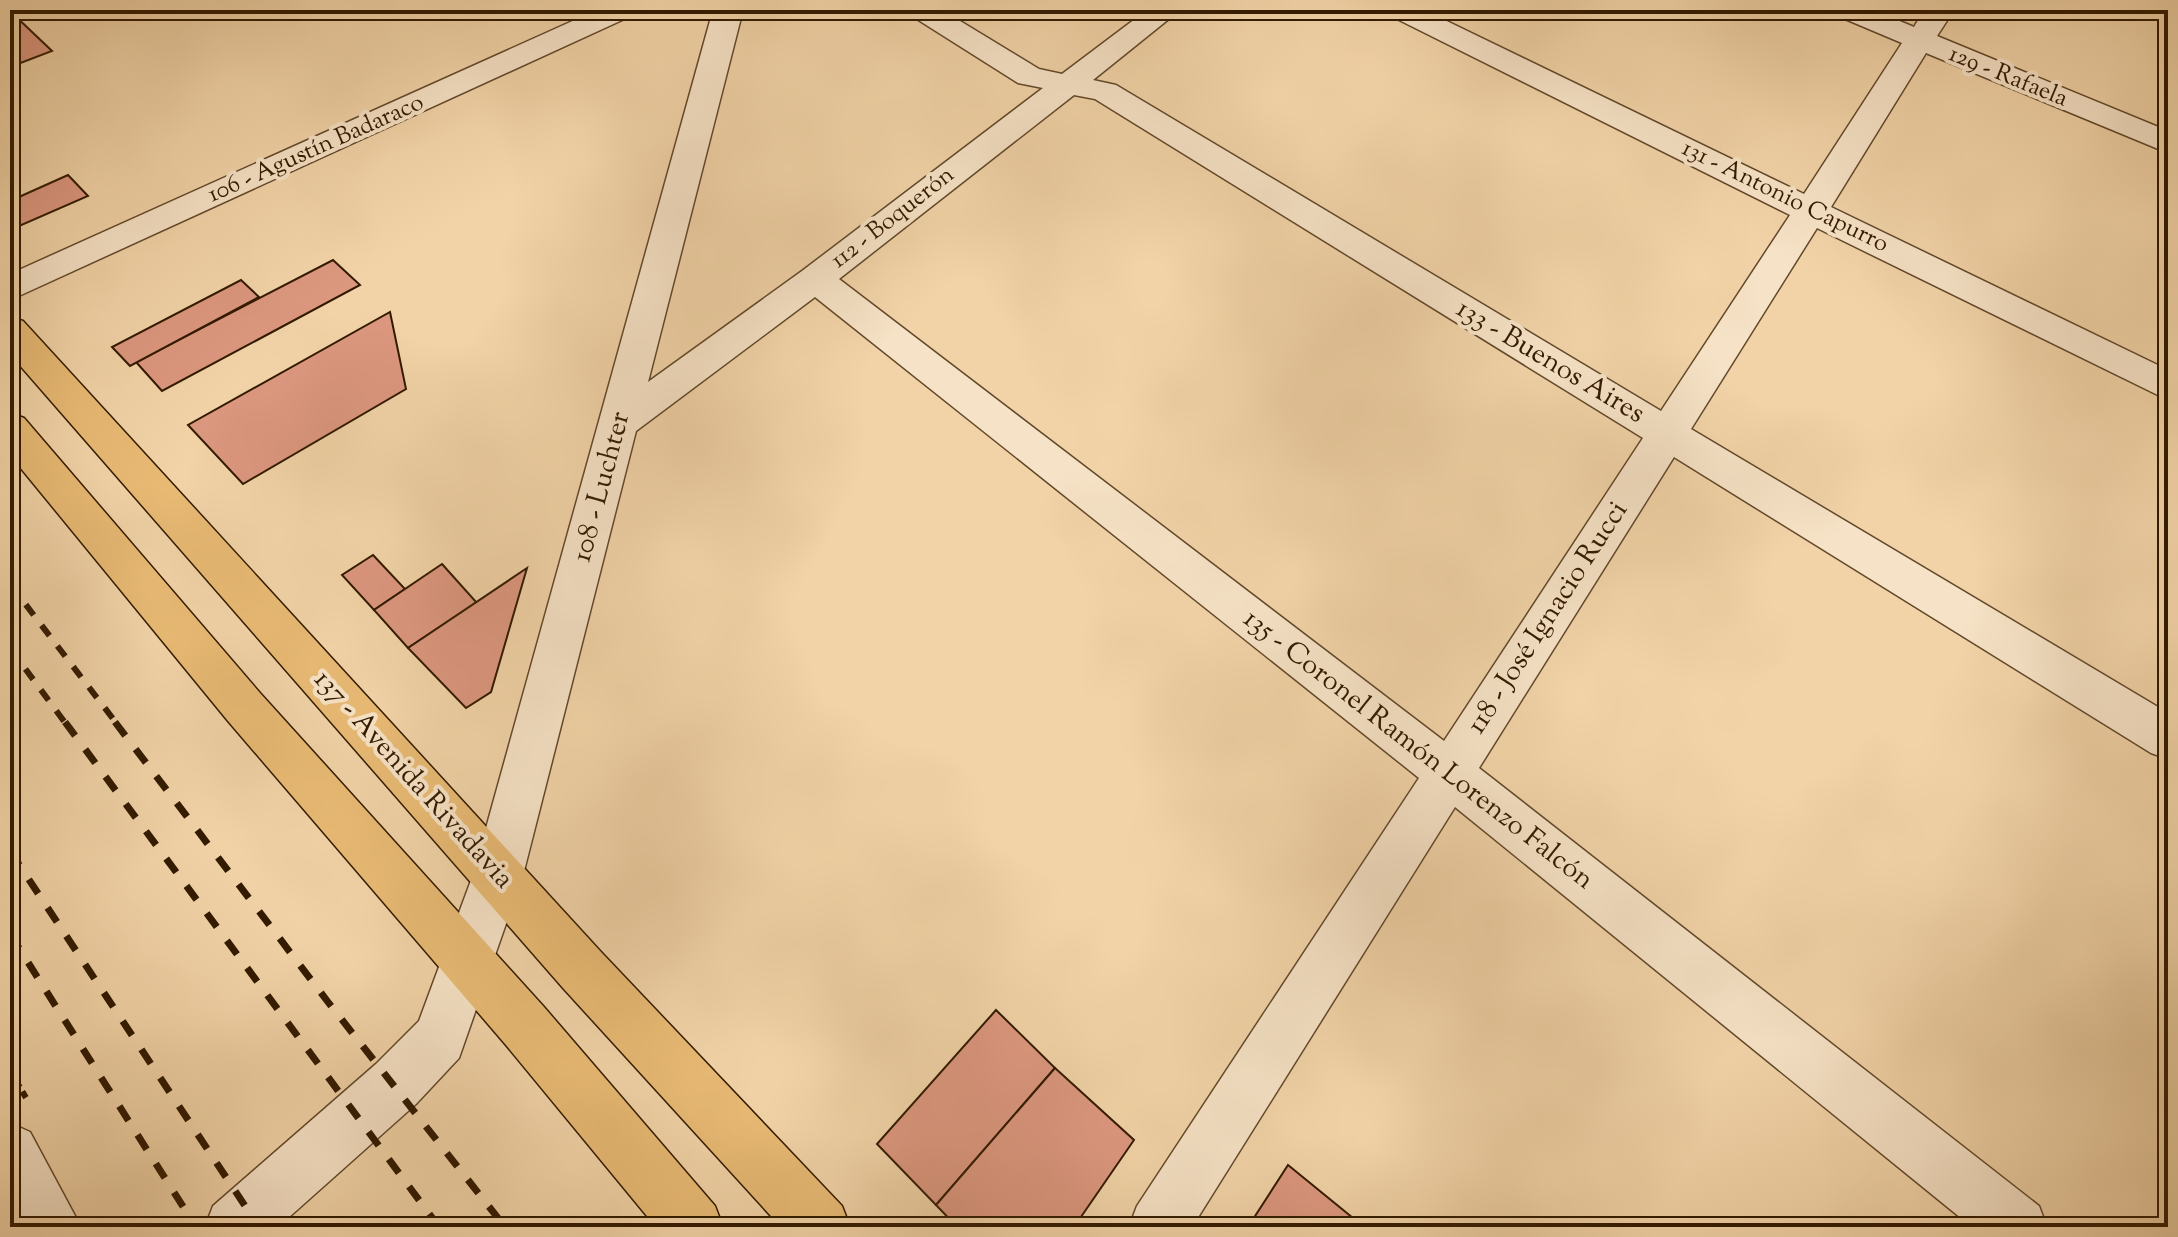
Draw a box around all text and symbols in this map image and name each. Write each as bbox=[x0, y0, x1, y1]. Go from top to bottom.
street label: 129 - Rafaela bbox=[1943, 38, 2073, 116]
street label: 106 - Agustín Badaraco bbox=[203, 86, 429, 212]
street label: 131 - Antonio Capurro bbox=[1676, 132, 1894, 262]
street label: 112 - Boquerón bbox=[824, 159, 962, 277]
street label: 133 - Buenos Aires bbox=[1448, 290, 1652, 434]
street label: 108 - Luchter bbox=[563, 407, 641, 567]
street label: 118 - José Ignacio Rucci bbox=[1458, 494, 1638, 742]
street label: 135 - Coronel Ramón Lorenzo Falcón bbox=[1234, 600, 1602, 900]
street label: 137 - Avenida Rivadavia bbox=[304, 662, 522, 898]

